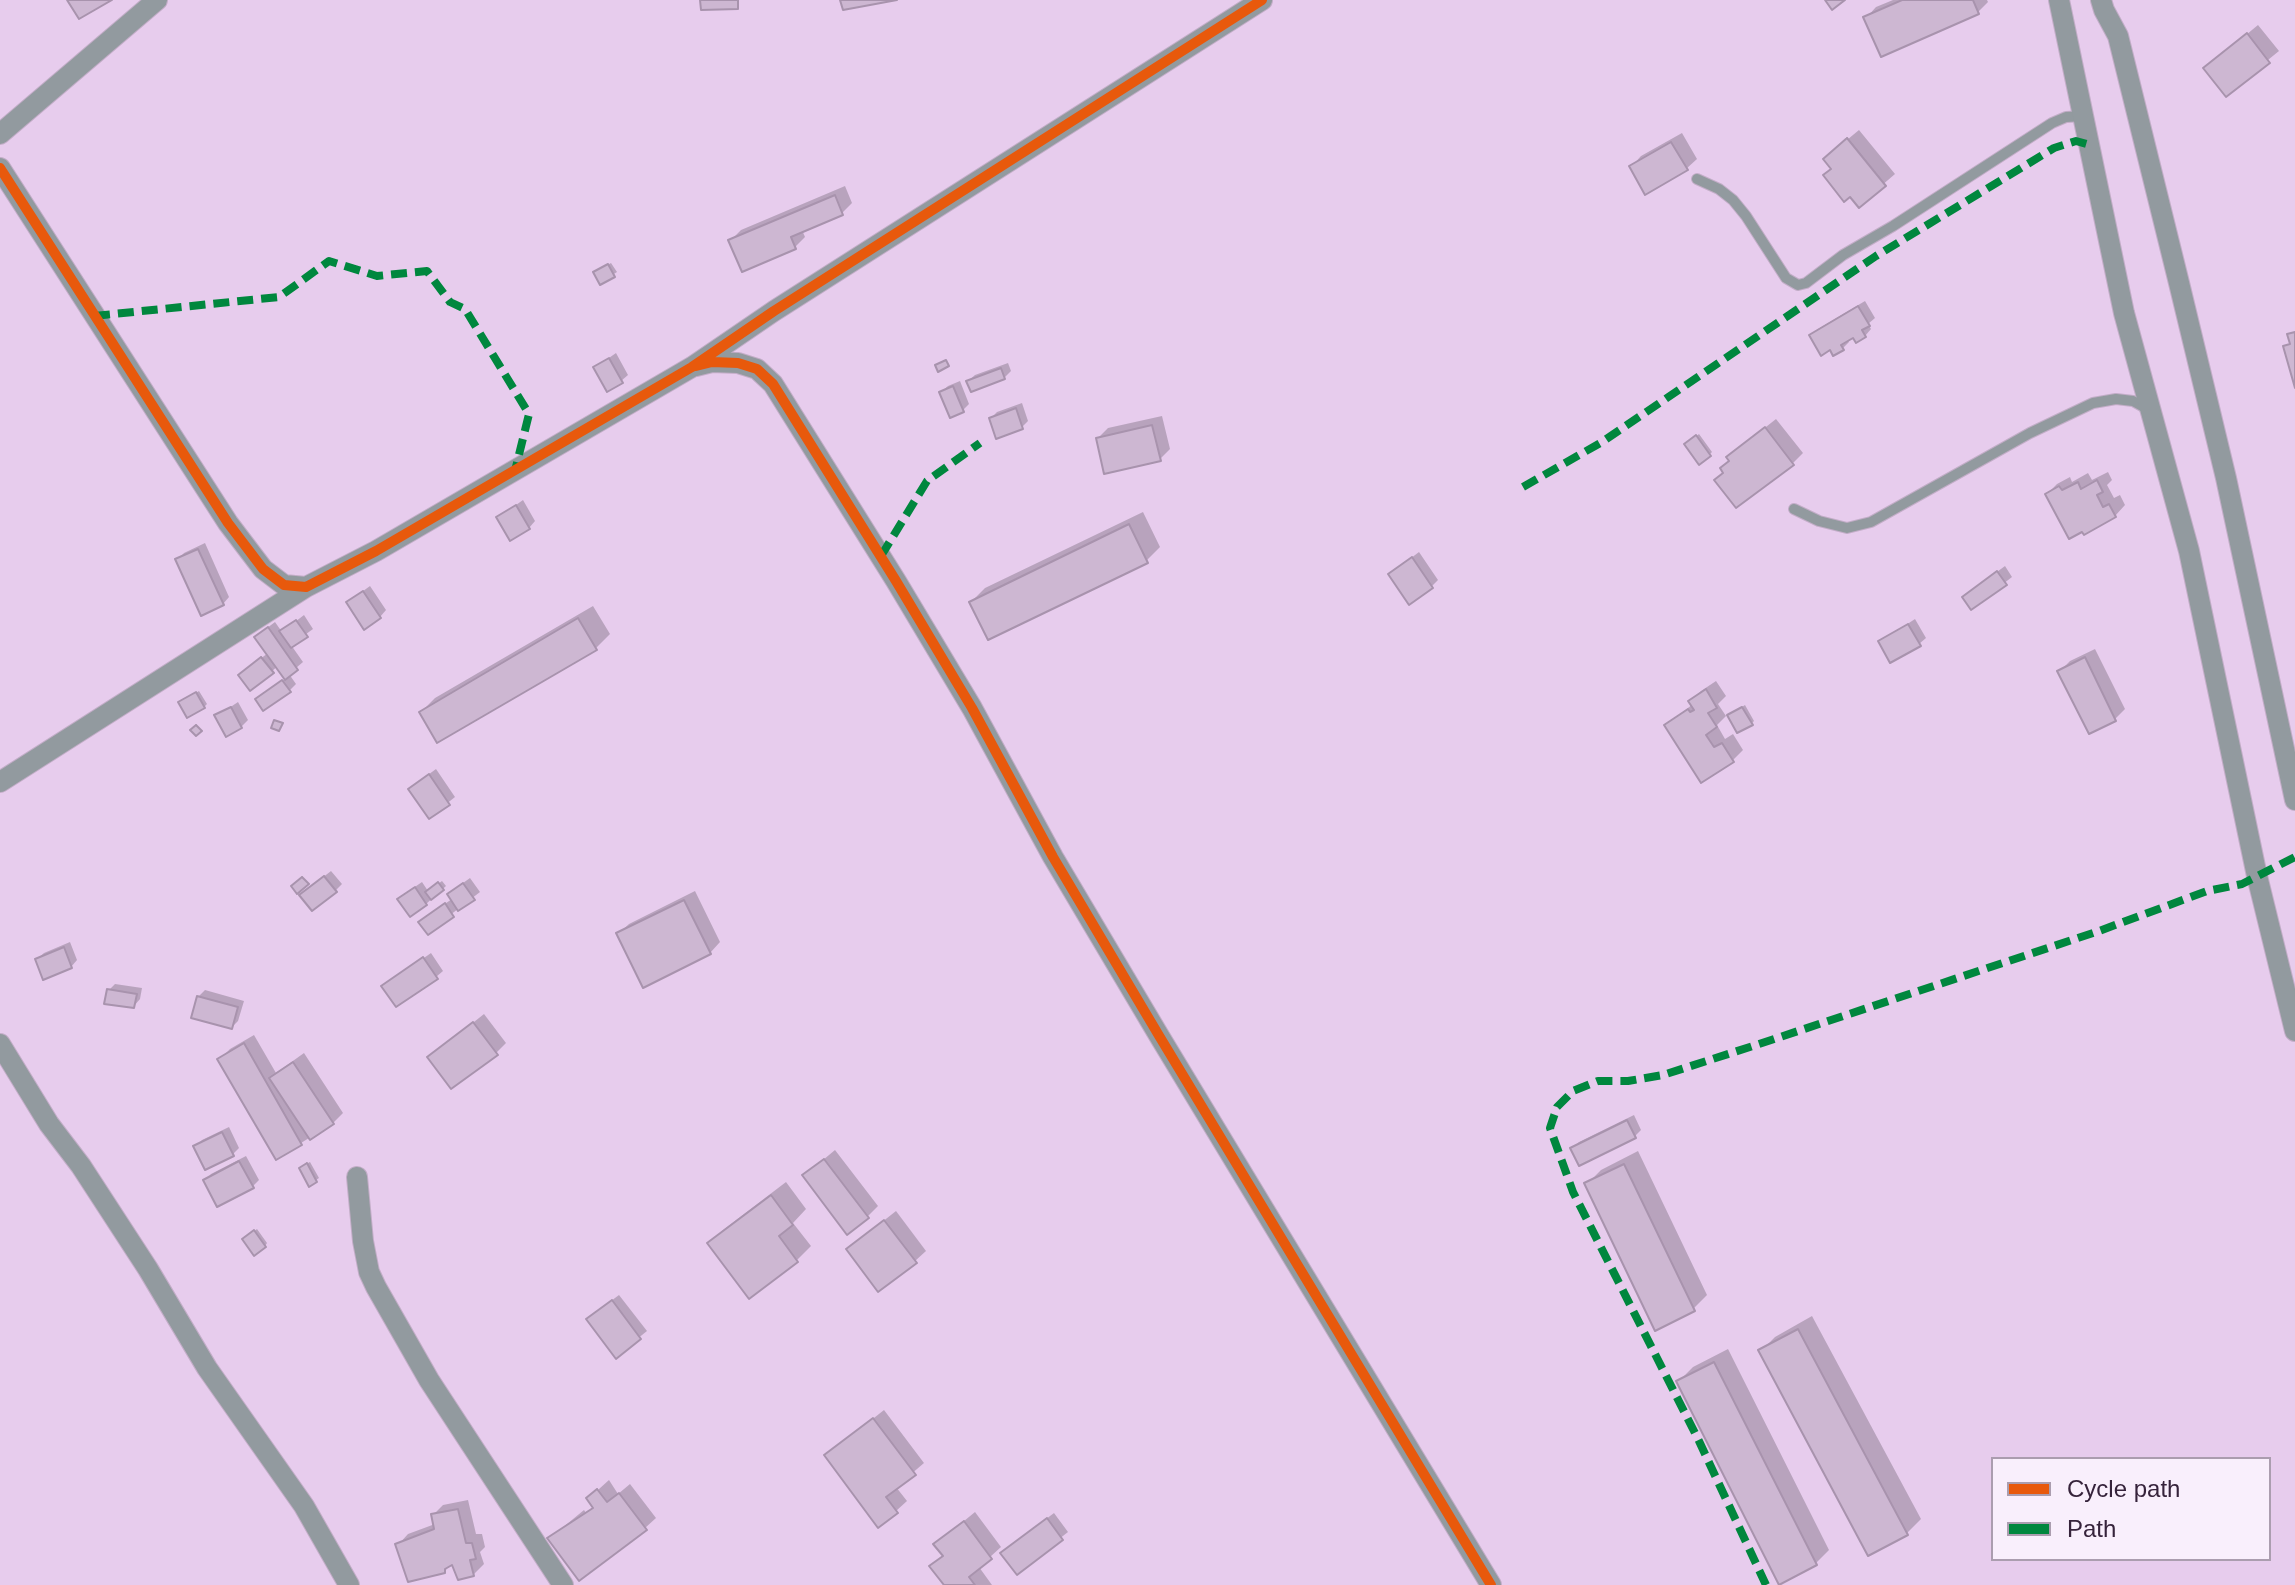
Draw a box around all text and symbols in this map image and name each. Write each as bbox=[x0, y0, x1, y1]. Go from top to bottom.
legend bbox=[1991, 1457, 2271, 1561]
text: Cycle path bbox=[2067, 1475, 2180, 1502]
text: Path bbox=[2067, 1515, 2116, 1542]

